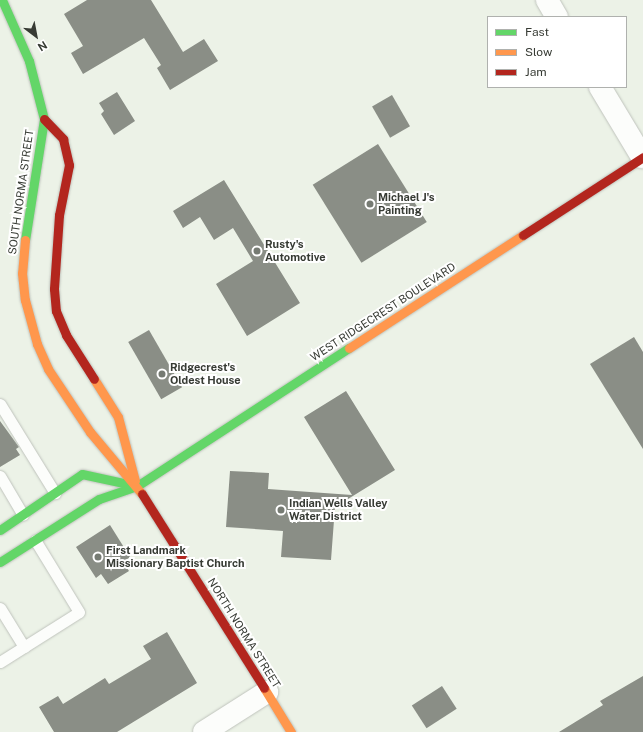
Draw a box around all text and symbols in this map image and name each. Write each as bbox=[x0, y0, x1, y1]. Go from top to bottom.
north arrow bbox=[16, 16, 56, 56]
legend bbox=[487, 16, 627, 88]
text: Fast bbox=[525, 25, 549, 39]
text: N bbox=[36, 39, 49, 54]
text: Slow bbox=[525, 45, 552, 59]
text: Jam bbox=[525, 65, 547, 79]
street label: SOUTH NORMA STREET bbox=[6, 129, 36, 255]
place label: Michael J's Painting bbox=[378, 191, 435, 217]
marker: Michael J's Painting bbox=[365, 199, 375, 209]
place label: Rusty's Automotive bbox=[265, 238, 326, 264]
marker: Rusty's Automotive bbox=[252, 246, 262, 256]
street label: WEST RIDGECREST BOULEVARD bbox=[308, 260, 458, 364]
place label: Ridgecrest's Oldest House bbox=[170, 361, 241, 387]
marker: Ridgecrest's Oldest House bbox=[157, 369, 167, 379]
place label: Indian Wells Valley Water District bbox=[289, 497, 388, 523]
marker: Indian Wells Valley Water District bbox=[276, 505, 286, 515]
place label: First Landmark Missionary Baptist Church bbox=[106, 544, 245, 570]
marker: First Landmark Missionary Baptist Church bbox=[93, 552, 103, 562]
street label: NORTH NORMA STREET bbox=[205, 576, 283, 690]

